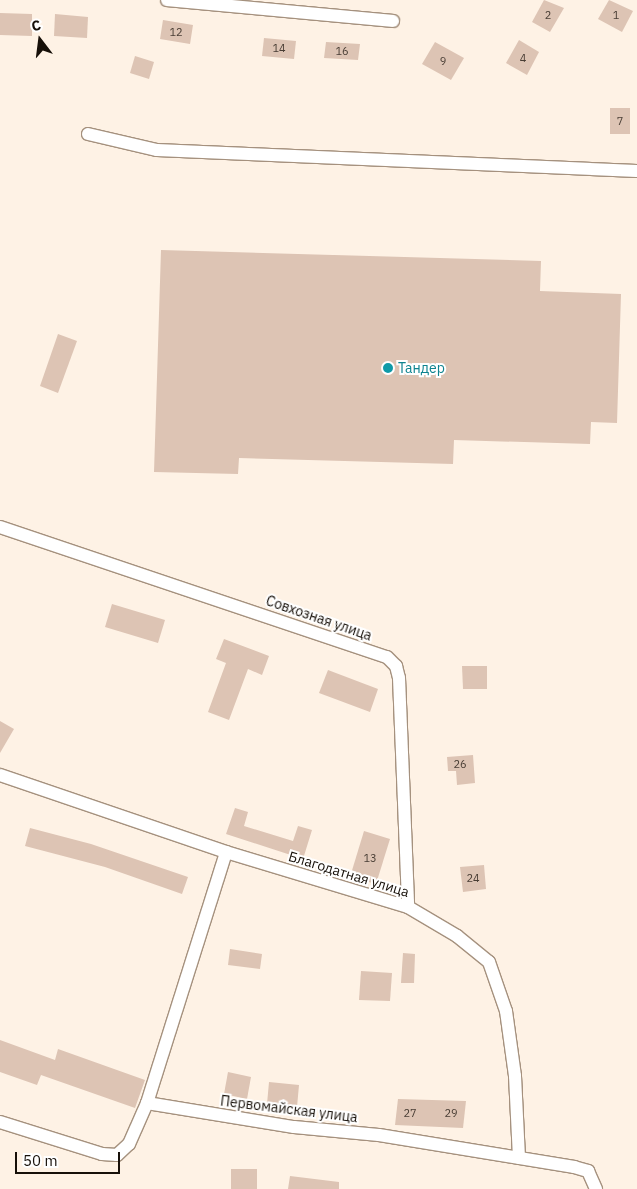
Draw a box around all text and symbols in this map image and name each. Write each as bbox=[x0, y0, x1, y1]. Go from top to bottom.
house number: 2 bbox=[545, 8, 551, 22]
house number: 1 bbox=[613, 8, 619, 22]
north arrow bbox=[15, 15, 65, 65]
text: С bbox=[29, 16, 43, 35]
house number: 12 bbox=[169, 25, 183, 39]
house number: 14 bbox=[272, 41, 286, 55]
house number: 16 bbox=[335, 44, 349, 58]
house number: 4 bbox=[520, 51, 526, 65]
house number: 9 bbox=[440, 54, 446, 68]
house number: 7 bbox=[617, 114, 623, 128]
place label: Тандер bbox=[398, 360, 445, 376]
marker: Тандер bbox=[382, 362, 394, 374]
street label: Совхозная улица bbox=[264, 592, 374, 644]
house number: 26 bbox=[453, 757, 467, 771]
street label: Благодатная улица bbox=[287, 848, 411, 900]
house number: 13 bbox=[363, 851, 377, 865]
house number: 24 bbox=[466, 871, 480, 885]
street label: Первомайская улица bbox=[219, 1092, 359, 1126]
house number: 27 bbox=[403, 1106, 417, 1120]
house number: 29 bbox=[444, 1106, 458, 1120]
scale bar bbox=[18, 1142, 122, 1174]
text: 50 m bbox=[23, 1151, 58, 1170]

